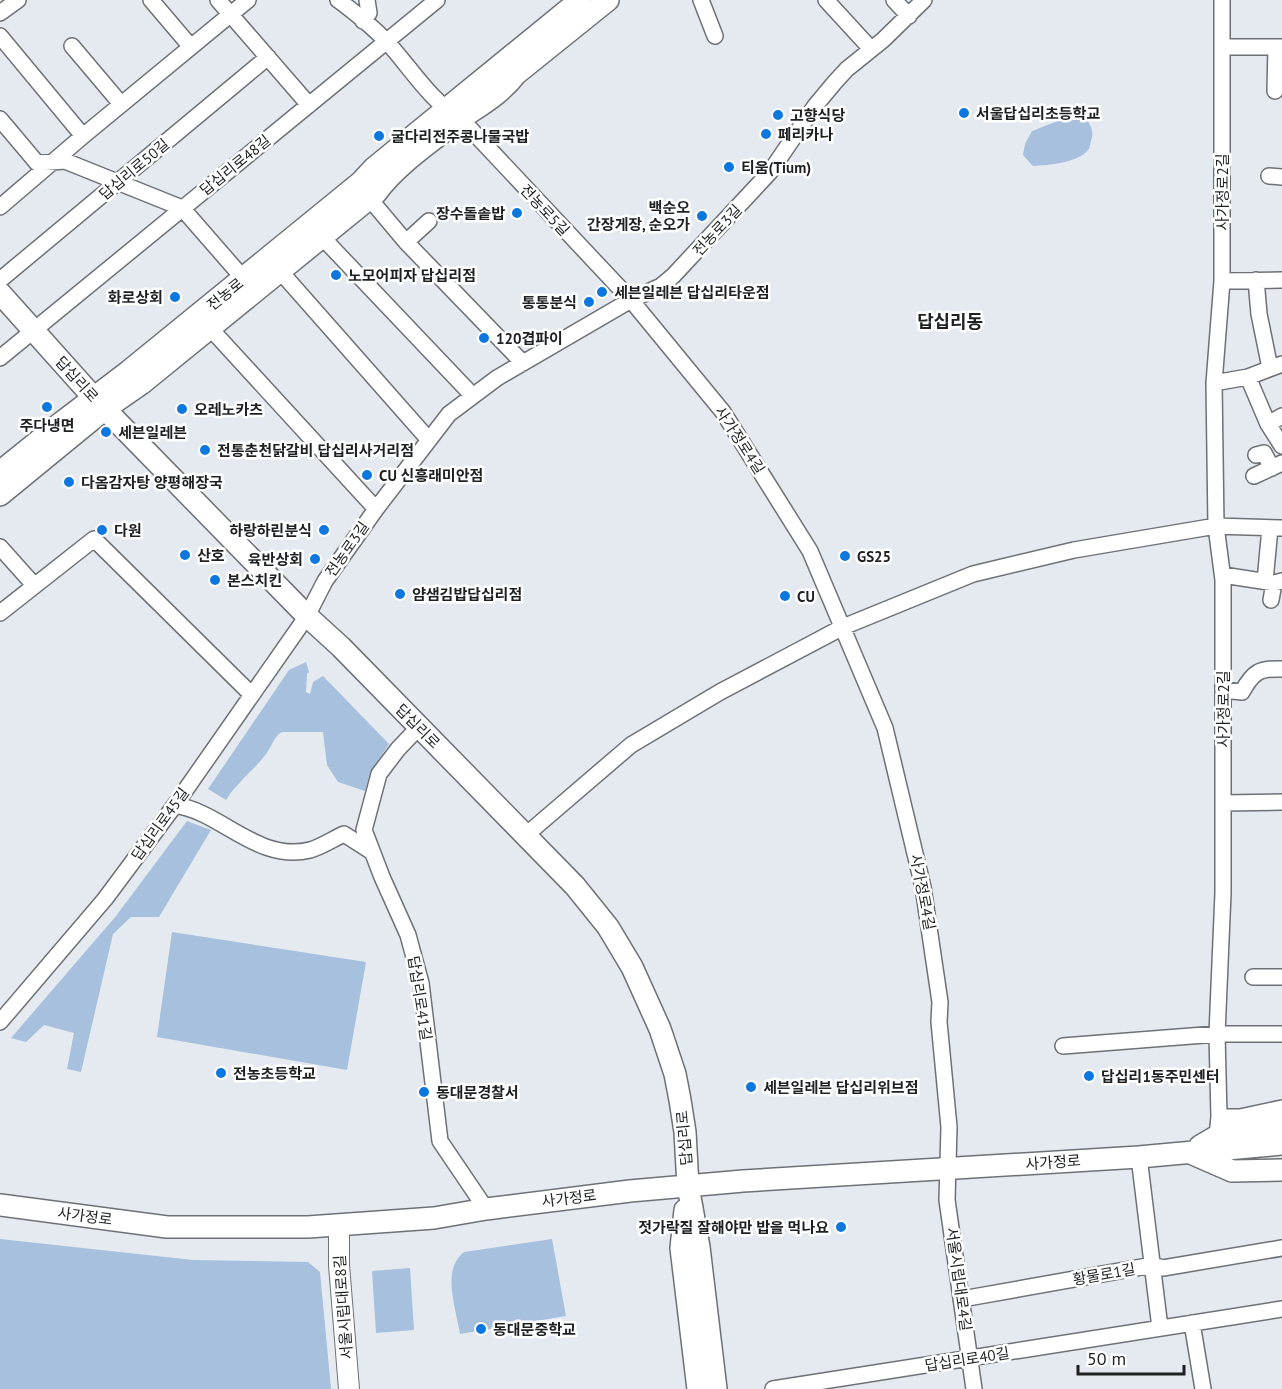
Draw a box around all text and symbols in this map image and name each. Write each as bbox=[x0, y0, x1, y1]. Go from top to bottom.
place label: 서울답십리초등학교 bbox=[976, 104, 1100, 123]
place label: 고향식당 bbox=[790, 106, 845, 125]
marker: 서울답십리초등학교 bbox=[957, 106, 971, 120]
marker: 고향식당 bbox=[771, 108, 785, 122]
place label: 페리카나 bbox=[778, 125, 833, 144]
place label: 굴다리전주콩나물국밥 bbox=[391, 127, 529, 146]
marker: 페리카나 bbox=[759, 127, 773, 141]
marker: 굴다리전주콩나물국밥 bbox=[372, 129, 386, 143]
street label: 답십리로48길 bbox=[196, 131, 274, 199]
street label: 답십리로50길 bbox=[95, 134, 173, 204]
street label: 사가정로2길 bbox=[1213, 153, 1232, 231]
place label: 티움(Tium) bbox=[741, 158, 811, 177]
marker: 티움(Tium) bbox=[722, 160, 736, 174]
street label: 전농로5길 bbox=[516, 180, 574, 240]
place label: 백순오 간장게장, 순오가 bbox=[587, 198, 690, 234]
street label: 전농로3길 bbox=[688, 200, 746, 260]
place label: 장수돌솥밥 bbox=[436, 204, 505, 223]
marker: 장수돌솥밥 bbox=[510, 206, 524, 220]
marker: 백순오 간장게장, 순오가 bbox=[695, 209, 709, 223]
place label: 노모어피자 답십리점 bbox=[348, 266, 476, 285]
marker: 노모어피자 답십리점 bbox=[329, 268, 343, 282]
street label: 전농로 bbox=[203, 274, 247, 314]
place label: 세븐일레븐 답십리타운점 bbox=[614, 283, 770, 302]
marker: 세븐일레븐 답십리타운점 bbox=[595, 285, 609, 299]
place label: 화로상회 bbox=[108, 288, 163, 307]
marker: 화로상회 bbox=[168, 290, 182, 304]
place label: 통통분식 bbox=[522, 293, 577, 312]
marker: 통통분식 bbox=[582, 295, 596, 309]
district label: 답십리동 bbox=[917, 310, 983, 333]
place label: 120겹파이 bbox=[496, 329, 563, 348]
marker: 120겹파이 bbox=[477, 331, 491, 345]
street label: 답십리로 bbox=[51, 352, 103, 406]
marker: 주다냉면 bbox=[40, 400, 54, 414]
place label: 오레노카츠 bbox=[194, 400, 263, 419]
marker: 오레노카츠 bbox=[175, 402, 189, 416]
street label: 사가정로4길 bbox=[711, 402, 769, 478]
place label: 주다냉면 bbox=[19, 416, 75, 435]
place label: 세븐일레븐 bbox=[118, 423, 187, 442]
marker: 세븐일레븐 bbox=[99, 425, 113, 439]
place label: 전통춘천닭갈비 답십리사거리점 bbox=[217, 441, 414, 460]
marker: 전통춘천닭갈비 답십리사거리점 bbox=[198, 443, 212, 457]
place label: CU 신흥래미안점 bbox=[379, 466, 483, 485]
marker: CU 신흥래미안점 bbox=[360, 468, 374, 482]
place label: 다옴감자탕 양평해장국 bbox=[81, 473, 223, 492]
marker: 다옴감자탕 양평해장국 bbox=[62, 475, 76, 489]
street label: 전농로3길 bbox=[321, 518, 373, 580]
place label: 다원 bbox=[114, 521, 142, 540]
place label: 하랑하린분식 bbox=[229, 521, 312, 540]
marker: 다원 bbox=[95, 523, 109, 537]
marker: 하랑하린분식 bbox=[317, 523, 331, 537]
place label: 산호 bbox=[197, 546, 225, 565]
place label: GS25 bbox=[857, 547, 891, 566]
marker: 산호 bbox=[178, 548, 192, 562]
marker: GS25 bbox=[838, 549, 852, 563]
place label: 육반상회 bbox=[248, 550, 303, 569]
marker: 육반상회 bbox=[308, 552, 322, 566]
place label: 본스치킨 bbox=[227, 571, 282, 590]
marker: 본스치킨 bbox=[208, 573, 222, 587]
place label: 얌샘김밥답십리점 bbox=[412, 585, 522, 604]
marker: 얌샘김밥답십리점 bbox=[393, 587, 407, 601]
place label: CU bbox=[797, 587, 815, 606]
marker: CU bbox=[778, 589, 792, 603]
street label: 사가정로2길 bbox=[1214, 670, 1233, 748]
street label: 답십리로 bbox=[392, 700, 444, 752]
street label: 답십리로45길 bbox=[127, 784, 193, 864]
street label: 사가정로4길 bbox=[906, 852, 940, 932]
street label: 답십리로41길 bbox=[404, 954, 436, 1042]
place label: 전농초등학교 bbox=[233, 1064, 316, 1083]
marker: 전농초등학교 bbox=[214, 1066, 228, 1080]
place label: 답십리1동주민센터 bbox=[1101, 1067, 1220, 1086]
marker: 답십리1동주민센터 bbox=[1082, 1069, 1096, 1083]
place label: 세븐일레븐 답십리위브점 bbox=[763, 1078, 919, 1097]
marker: 세븐일레븐 답십리위브점 bbox=[744, 1080, 758, 1094]
place label: 동대문경찰서 bbox=[436, 1083, 519, 1102]
marker: 동대문경찰서 bbox=[417, 1085, 431, 1099]
street label: 답십리로 bbox=[672, 1110, 696, 1166]
street label: 사가정로 bbox=[1025, 1151, 1081, 1173]
street label: 사가정로 bbox=[540, 1185, 598, 1211]
street label: 사가정로 bbox=[56, 1203, 114, 1229]
place label: 젓가락질 잘해야만 밥을 먹나요 bbox=[638, 1218, 829, 1237]
marker: 젓가락질 잘해야만 밥을 먹나요 bbox=[834, 1220, 848, 1234]
street label: 서울시립대로4길 bbox=[942, 1226, 976, 1332]
street label: 서울시립대로8길 bbox=[330, 1254, 356, 1360]
street label: 황물로1길 bbox=[1071, 1259, 1137, 1289]
place label: 동대문중학교 bbox=[493, 1320, 576, 1339]
marker: 동대문중학교 bbox=[474, 1322, 488, 1336]
scale bar bbox=[1078, 1338, 1184, 1376]
street label: 답십리로40길 bbox=[923, 1343, 1011, 1375]
text: 50 m bbox=[1087, 1347, 1126, 1370]

